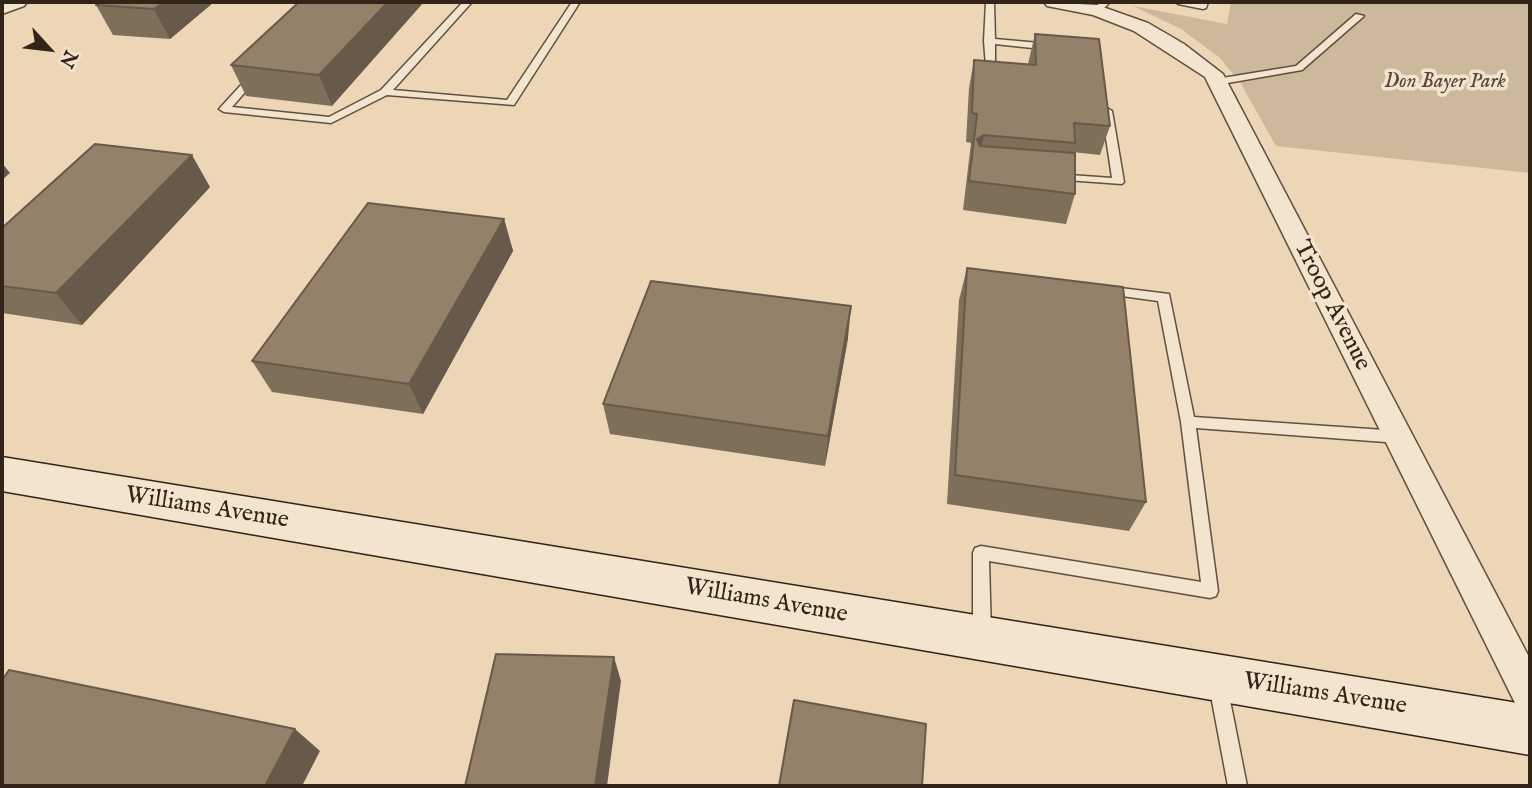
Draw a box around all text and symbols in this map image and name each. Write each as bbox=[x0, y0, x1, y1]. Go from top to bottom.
north arrow bbox=[14, 14, 84, 84]
text: N bbox=[53, 46, 82, 71]
park label: Don Bayer Park bbox=[1384, 70, 1506, 96]
street label: Troop Avenue bbox=[1286, 236, 1376, 376]
street label: Williams Avenue bbox=[123, 482, 291, 536]
street label: Williams Avenue bbox=[682, 574, 850, 630]
street label: Williams Avenue bbox=[1241, 668, 1409, 722]

